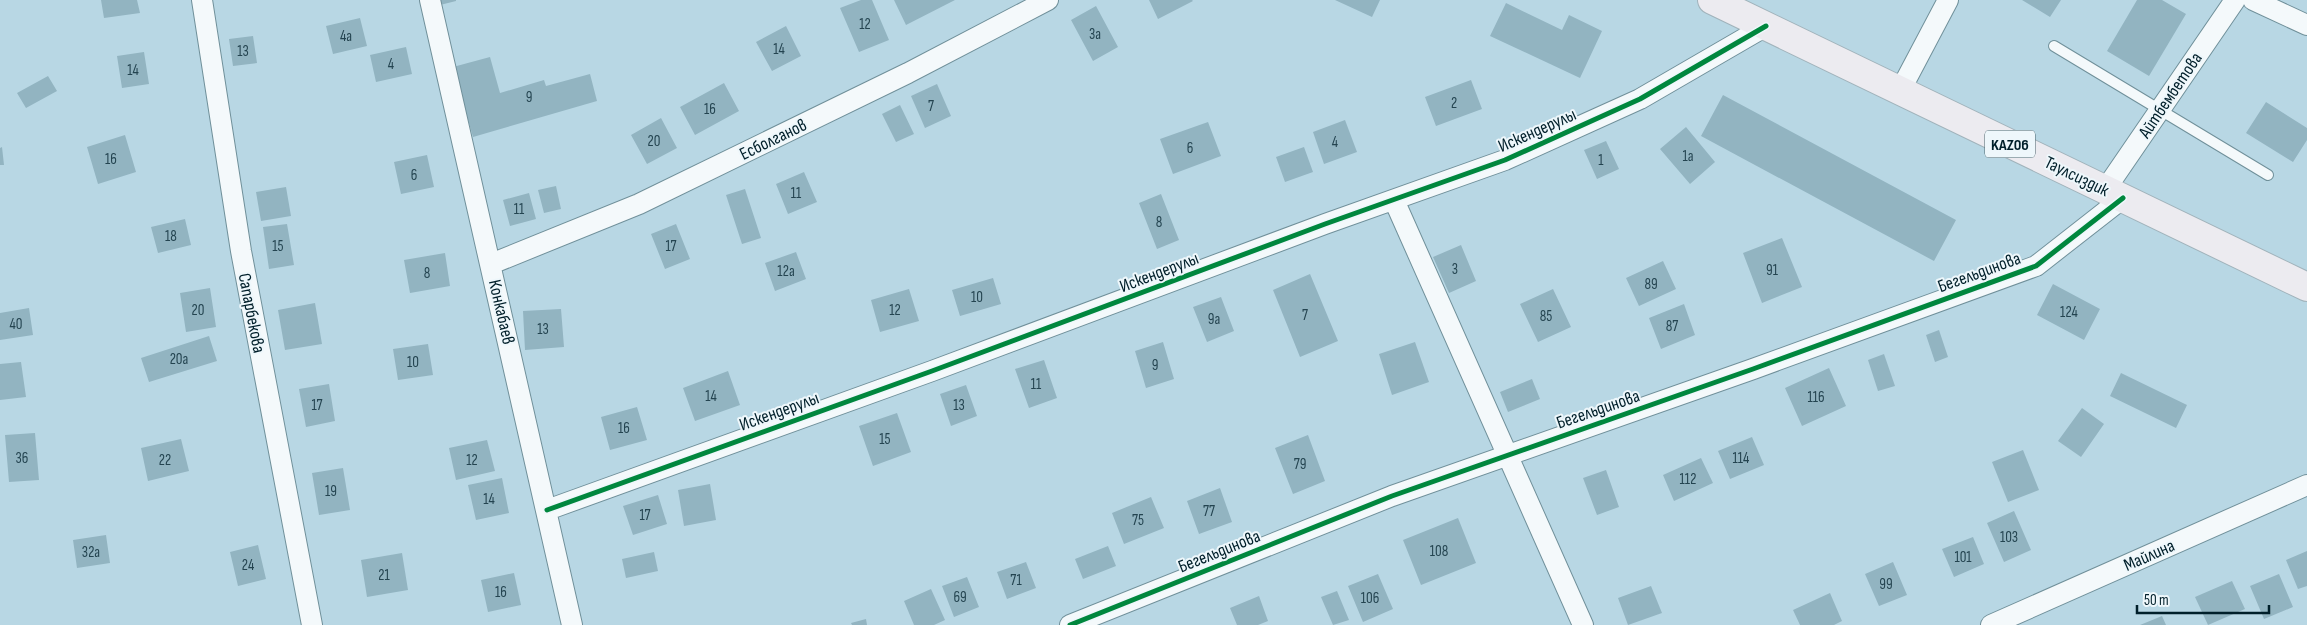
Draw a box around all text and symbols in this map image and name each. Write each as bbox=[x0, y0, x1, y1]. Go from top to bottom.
house number: 12 bbox=[859, 15, 871, 34]
house number: 3а bbox=[1089, 25, 1101, 44]
house number: 4а bbox=[340, 27, 352, 46]
house number: 14 bbox=[773, 40, 785, 59]
house number: 13 bbox=[237, 42, 249, 61]
street label: Айтбембетова bbox=[2134, 49, 2207, 143]
house number: 4 bbox=[388, 55, 394, 74]
house number: 14 bbox=[127, 61, 139, 80]
house number: 9 bbox=[526, 88, 532, 107]
house number: 2 bbox=[1451, 94, 1457, 113]
house number: 7 bbox=[928, 97, 934, 116]
house number: 16 bbox=[704, 100, 716, 119]
street label: Искендерулы bbox=[1495, 104, 1579, 157]
street label: Есболганов bbox=[736, 114, 810, 165]
road number: KAZ06 bbox=[1985, 130, 2035, 158]
house number: 20 bbox=[648, 132, 660, 151]
house number: 4 bbox=[1332, 133, 1338, 152]
house number: 6 bbox=[1187, 139, 1193, 158]
house number: 1а bbox=[1682, 147, 1694, 166]
house number: 16 bbox=[105, 150, 117, 169]
house number: 1 bbox=[1598, 151, 1604, 170]
street label: Таулсиздик bbox=[2041, 152, 2113, 201]
house number: 6 bbox=[411, 166, 417, 185]
house number: 11 bbox=[791, 184, 802, 203]
house number: 11 bbox=[514, 200, 525, 219]
house number: 8 bbox=[1156, 213, 1162, 232]
house number: 18 bbox=[165, 227, 177, 246]
house number: 15 bbox=[272, 237, 284, 256]
house number: 17 bbox=[665, 237, 677, 256]
street label: Искендерулы bbox=[1117, 248, 1202, 297]
street label: Бегельдинова bbox=[1935, 248, 2023, 297]
house number: 3 bbox=[1452, 260, 1458, 279]
house number: 91 bbox=[1766, 261, 1779, 280]
house number: 12а bbox=[777, 262, 795, 281]
house number: 8 bbox=[424, 264, 430, 283]
street label: Сапарбекова bbox=[234, 271, 270, 355]
house number: 89 bbox=[1644, 275, 1658, 294]
street label: Конкабаев bbox=[484, 278, 519, 346]
house number: 10 bbox=[971, 288, 983, 307]
house number: 20 bbox=[192, 301, 204, 320]
house number: 12 bbox=[889, 301, 901, 320]
house number: 124 bbox=[2060, 303, 2078, 322]
house number: 7 bbox=[1302, 306, 1308, 325]
house number: 85 bbox=[1540, 307, 1552, 326]
house number: 9а bbox=[1208, 310, 1220, 329]
house number: 40 bbox=[10, 315, 22, 334]
house number: 87 bbox=[1666, 317, 1678, 336]
house number: 13 bbox=[537, 320, 549, 339]
house number: 20а bbox=[170, 350, 189, 369]
house number: 10 bbox=[407, 353, 419, 372]
house number: 9 bbox=[1152, 356, 1158, 375]
house number: 11 bbox=[1031, 375, 1042, 394]
street label: Бегельдинова bbox=[1554, 385, 1643, 433]
house number: 14 bbox=[705, 387, 717, 406]
street label: Искендерулы bbox=[737, 387, 822, 436]
house number: 116 bbox=[1807, 388, 1825, 407]
house number: 17 bbox=[311, 396, 323, 415]
house number: 13 bbox=[953, 396, 965, 415]
house number: 16 bbox=[618, 419, 630, 438]
house number: 15 bbox=[879, 430, 891, 449]
house number: 36 bbox=[16, 449, 28, 468]
house number: 114 bbox=[1733, 449, 1749, 468]
house number: 22 bbox=[159, 451, 171, 470]
house number: 12 bbox=[466, 451, 478, 470]
house number: 79 bbox=[1294, 455, 1306, 474]
house number: 112 bbox=[1680, 470, 1696, 489]
house number: 19 bbox=[325, 482, 337, 501]
house number: 14 bbox=[483, 490, 495, 509]
house number: 77 bbox=[1203, 502, 1215, 521]
house number: 17 bbox=[639, 506, 651, 525]
house number: 75 bbox=[1132, 511, 1144, 530]
street label: Бегельдинова bbox=[1175, 526, 1263, 577]
house number: 103 bbox=[2000, 528, 2018, 547]
street label: Майлина bbox=[2121, 535, 2178, 576]
house number: 108 bbox=[1430, 542, 1448, 561]
house number: 32а bbox=[82, 543, 100, 562]
house number: 101 bbox=[1954, 548, 1972, 567]
house number: 24 bbox=[242, 556, 254, 575]
house number: 21 bbox=[378, 566, 390, 585]
house number: 71 bbox=[1010, 571, 1022, 590]
house number: 99 bbox=[1879, 575, 1893, 594]
scale bar bbox=[2137, 582, 2270, 614]
house number: 16 bbox=[495, 583, 507, 602]
house number: 69 bbox=[953, 588, 967, 607]
house number: 106 bbox=[1361, 589, 1379, 608]
text: 50 m bbox=[2144, 591, 2169, 610]

